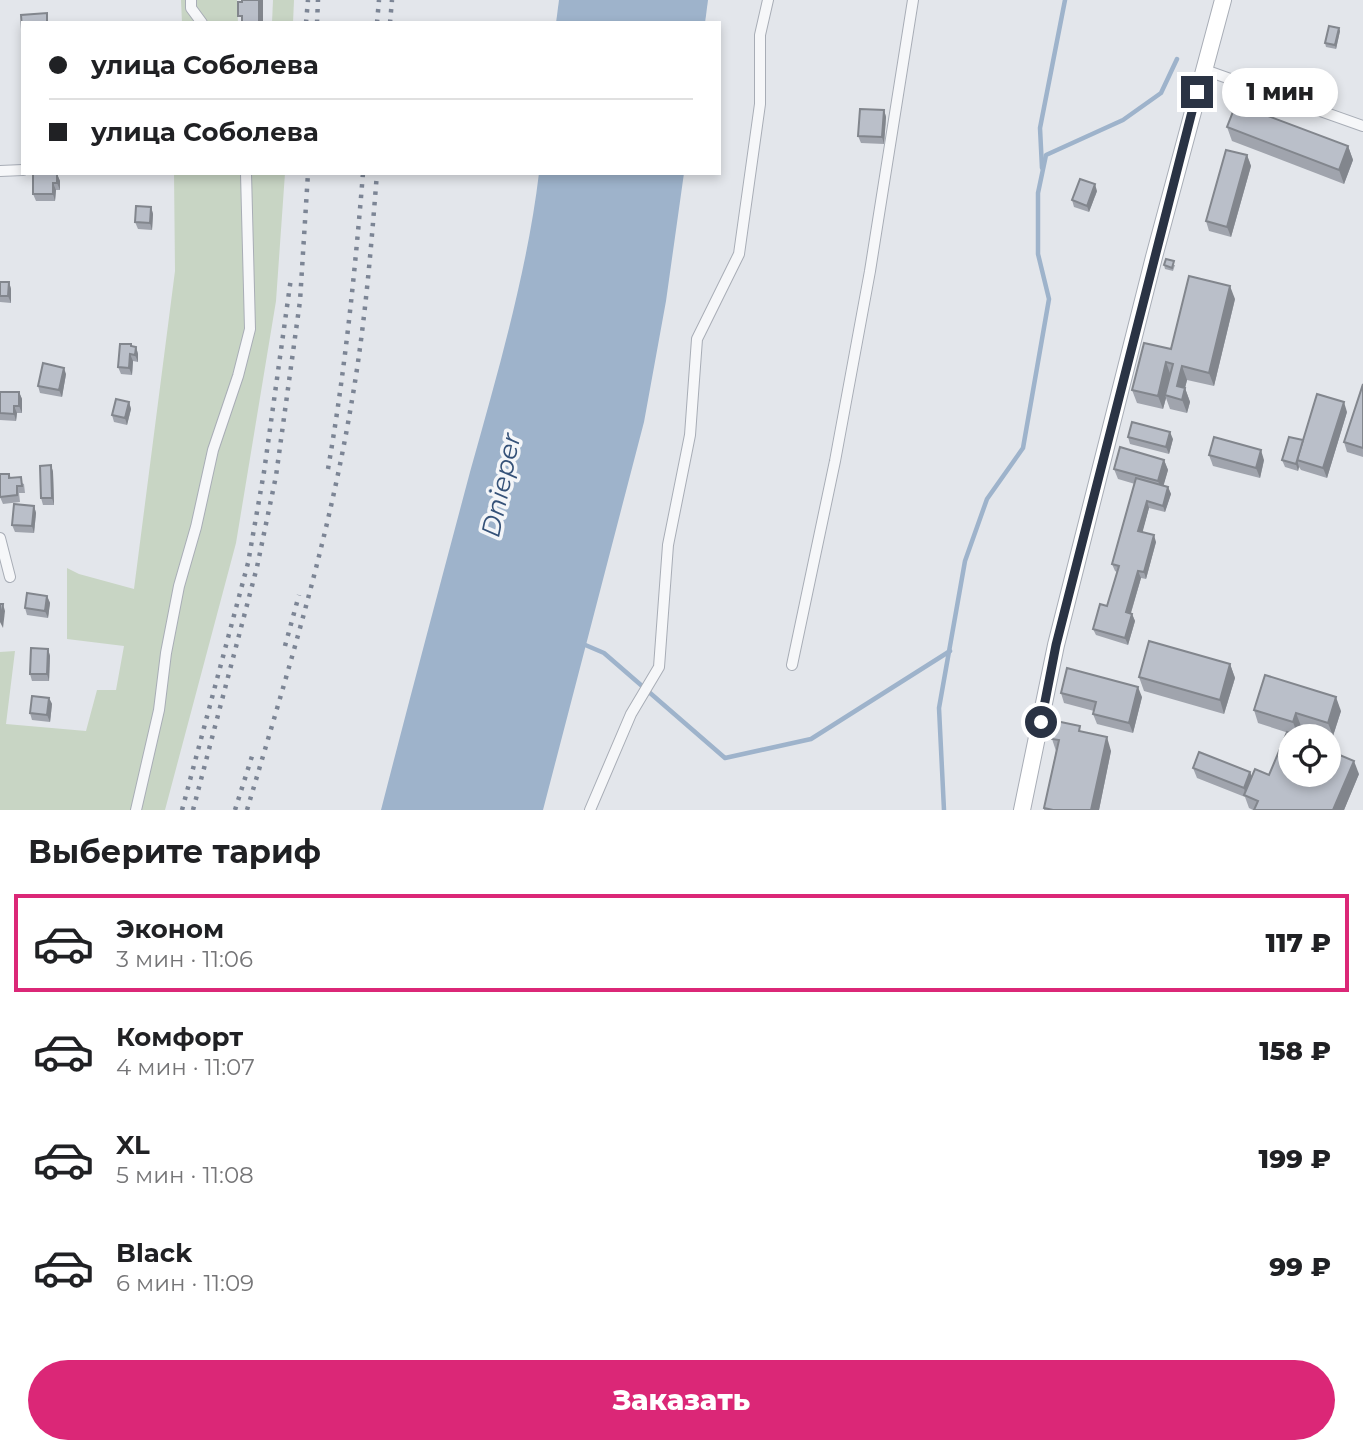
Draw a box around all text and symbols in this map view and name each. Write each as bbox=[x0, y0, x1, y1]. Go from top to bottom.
text: улица Соболева bbox=[91, 49, 319, 81]
callout: 1 мин bbox=[1222, 68, 1337, 116]
route end bbox=[1181, 76, 1213, 108]
text: 1 мин bbox=[1246, 78, 1314, 106]
text: улица Соболева bbox=[91, 116, 319, 148]
water label: Dnieper bbox=[474, 430, 528, 540]
route start bbox=[1025, 706, 1057, 738]
map controls bbox=[1278, 724, 1341, 787]
button: locate bbox=[1278, 724, 1341, 787]
text: Выберите тариф bbox=[28, 832, 321, 871]
icon: car bbox=[32, 912, 95, 975]
text: Эконом bbox=[116, 913, 224, 945]
text: 117 ₽ bbox=[1265, 927, 1331, 959]
text: 3 мин · 11:06 bbox=[116, 945, 253, 973]
icon: car bbox=[32, 1020, 95, 1083]
text: Комфорт bbox=[116, 1021, 243, 1053]
text: 158 ₽ bbox=[1259, 1035, 1331, 1067]
text: 4 мин · 11:07 bbox=[116, 1053, 255, 1081]
icon: car bbox=[32, 1128, 95, 1191]
text: XL bbox=[116, 1129, 150, 1161]
text: 199 ₽ bbox=[1259, 1143, 1331, 1175]
text: 5 мин · 11:08 bbox=[116, 1161, 254, 1189]
icon: car bbox=[32, 1236, 95, 1299]
text: Black bbox=[116, 1237, 192, 1269]
text: 99 ₽ bbox=[1269, 1251, 1331, 1283]
text: 6 мин · 11:09 bbox=[116, 1269, 254, 1297]
button: Заказать bbox=[28, 1360, 1335, 1440]

